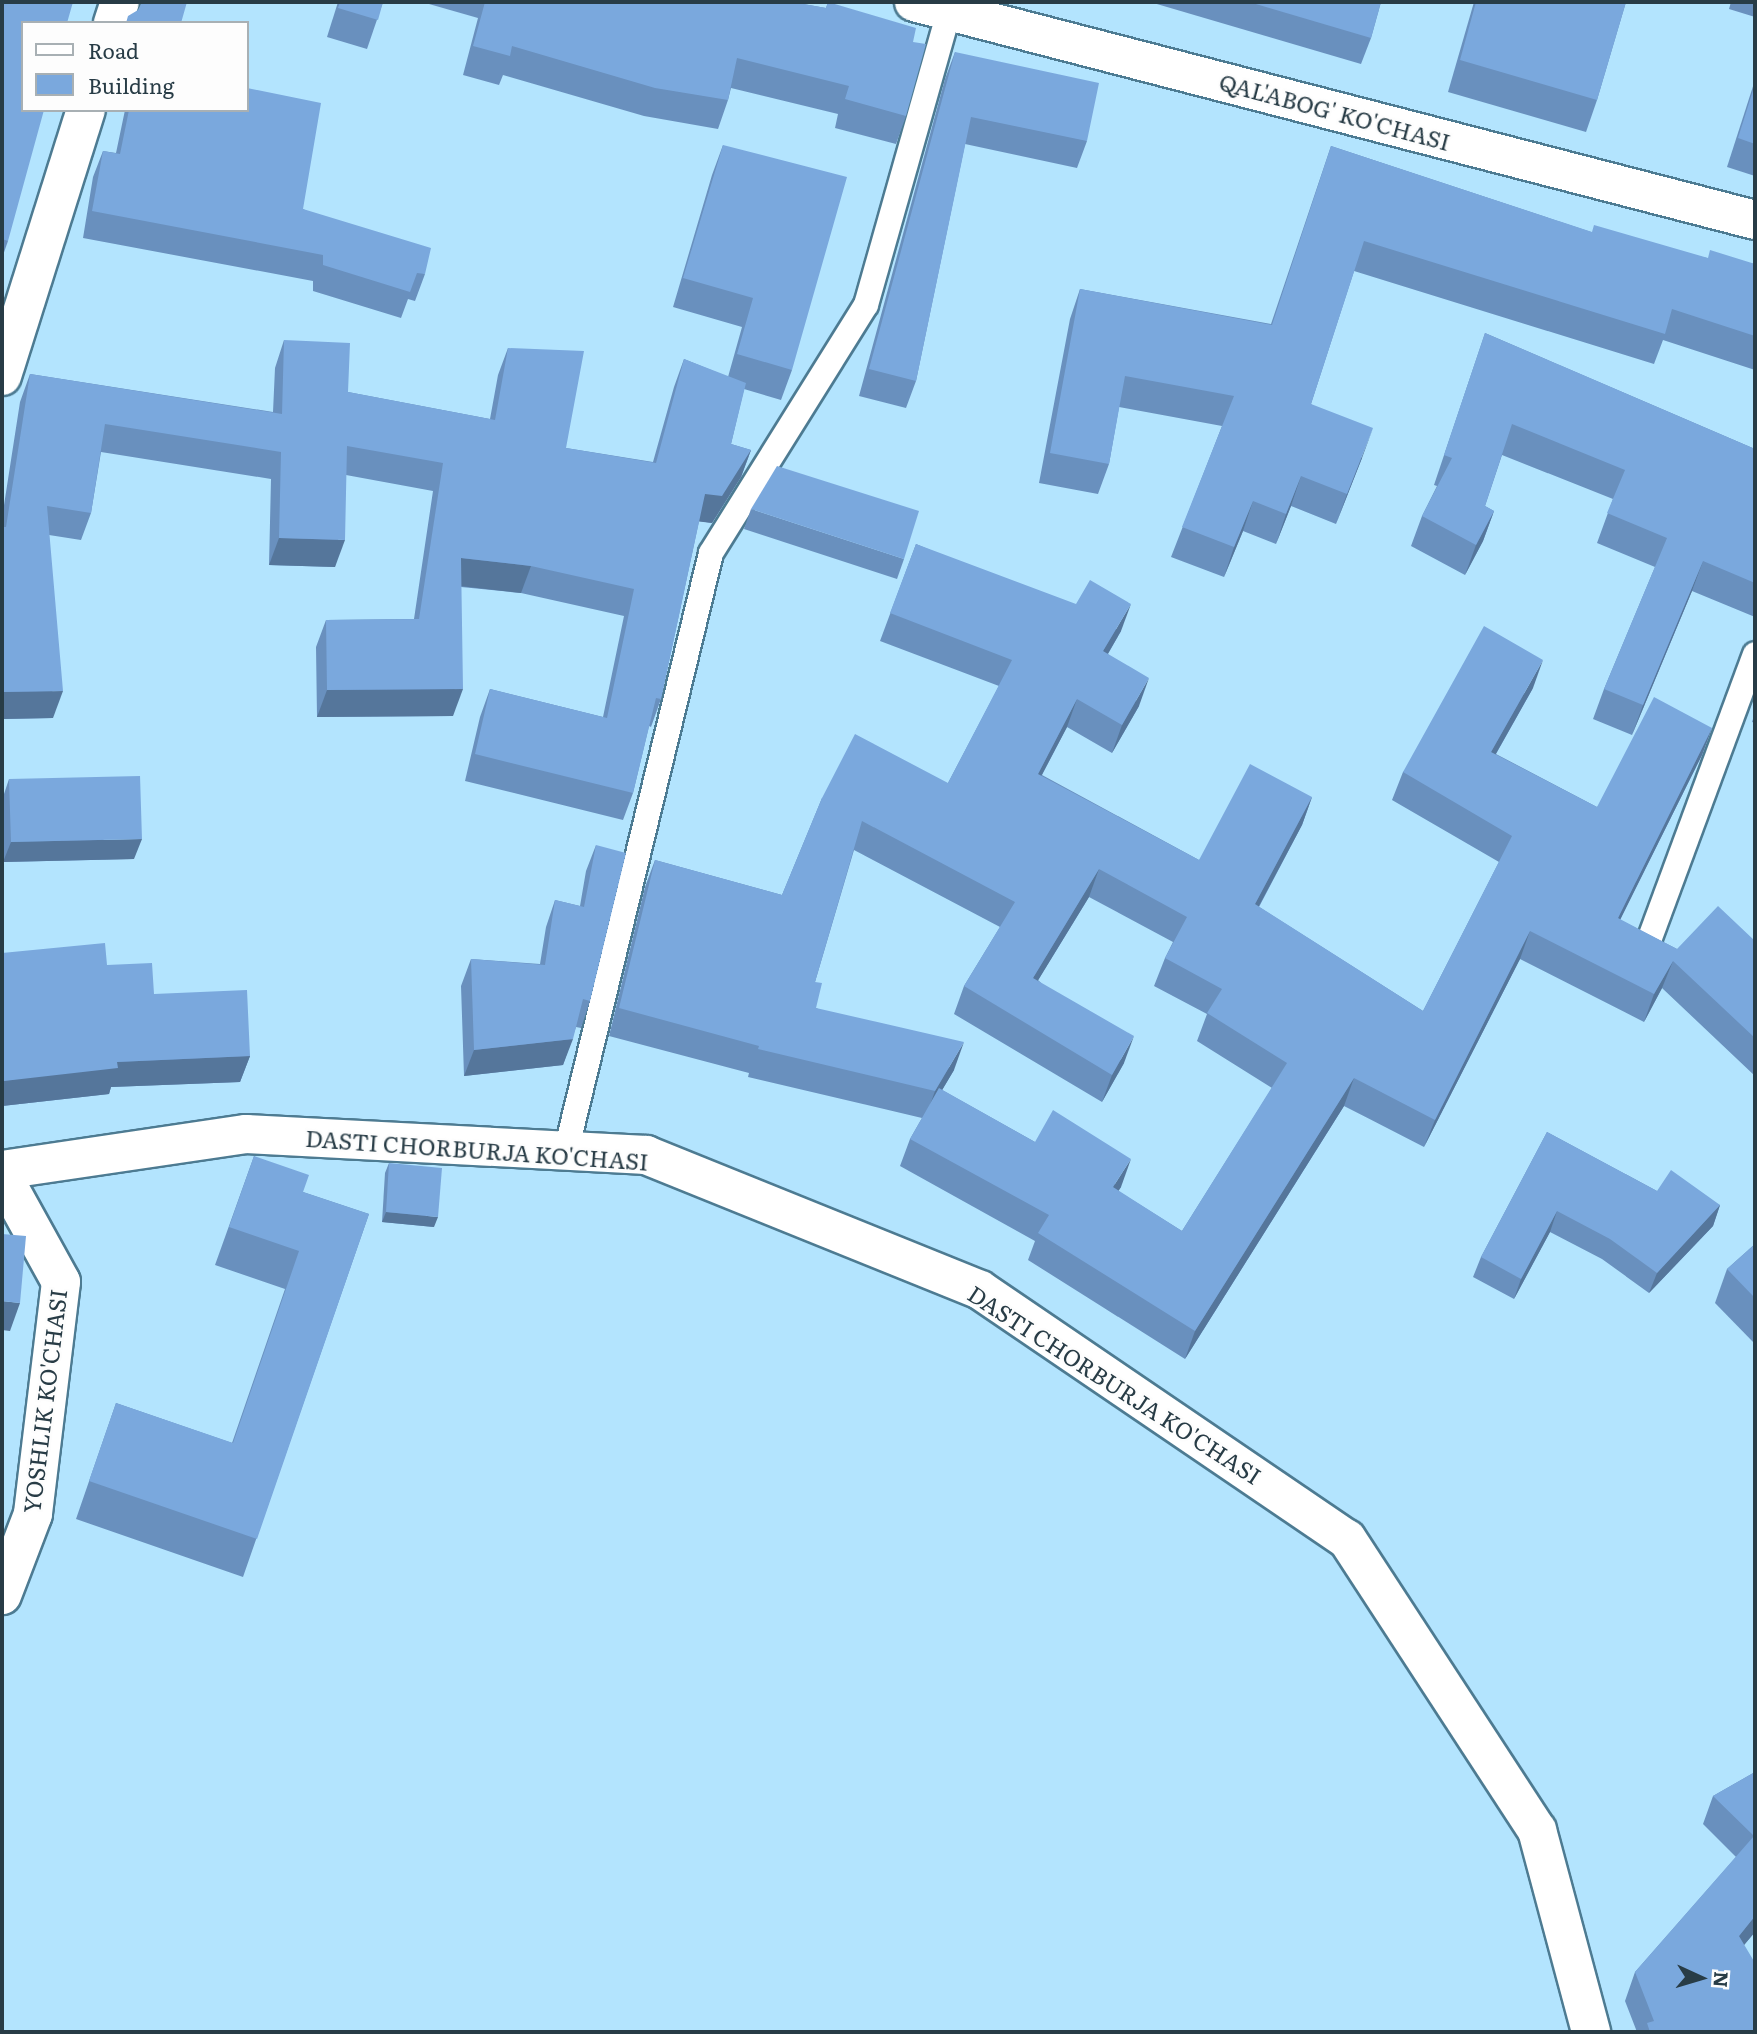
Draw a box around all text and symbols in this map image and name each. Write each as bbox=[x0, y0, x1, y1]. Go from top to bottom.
legend bbox=[21, 21, 248, 112]
text: Road bbox=[88, 34, 139, 65]
street label: QAL'ABOG' KO'CHASI bbox=[1216, 67, 1454, 155]
text: Building bbox=[88, 69, 174, 100]
street label: DASTI CHORBURJA KO'CHASI bbox=[304, 1123, 650, 1175]
street label: DASTI CHORBURJA KO'CHASI bbox=[963, 1279, 1267, 1489]
street label: YOSHLIK KO'CHASI bbox=[17, 1287, 71, 1515]
north arrow bbox=[1666, 1943, 1736, 2013]
text: N bbox=[1707, 1971, 1736, 1988]

